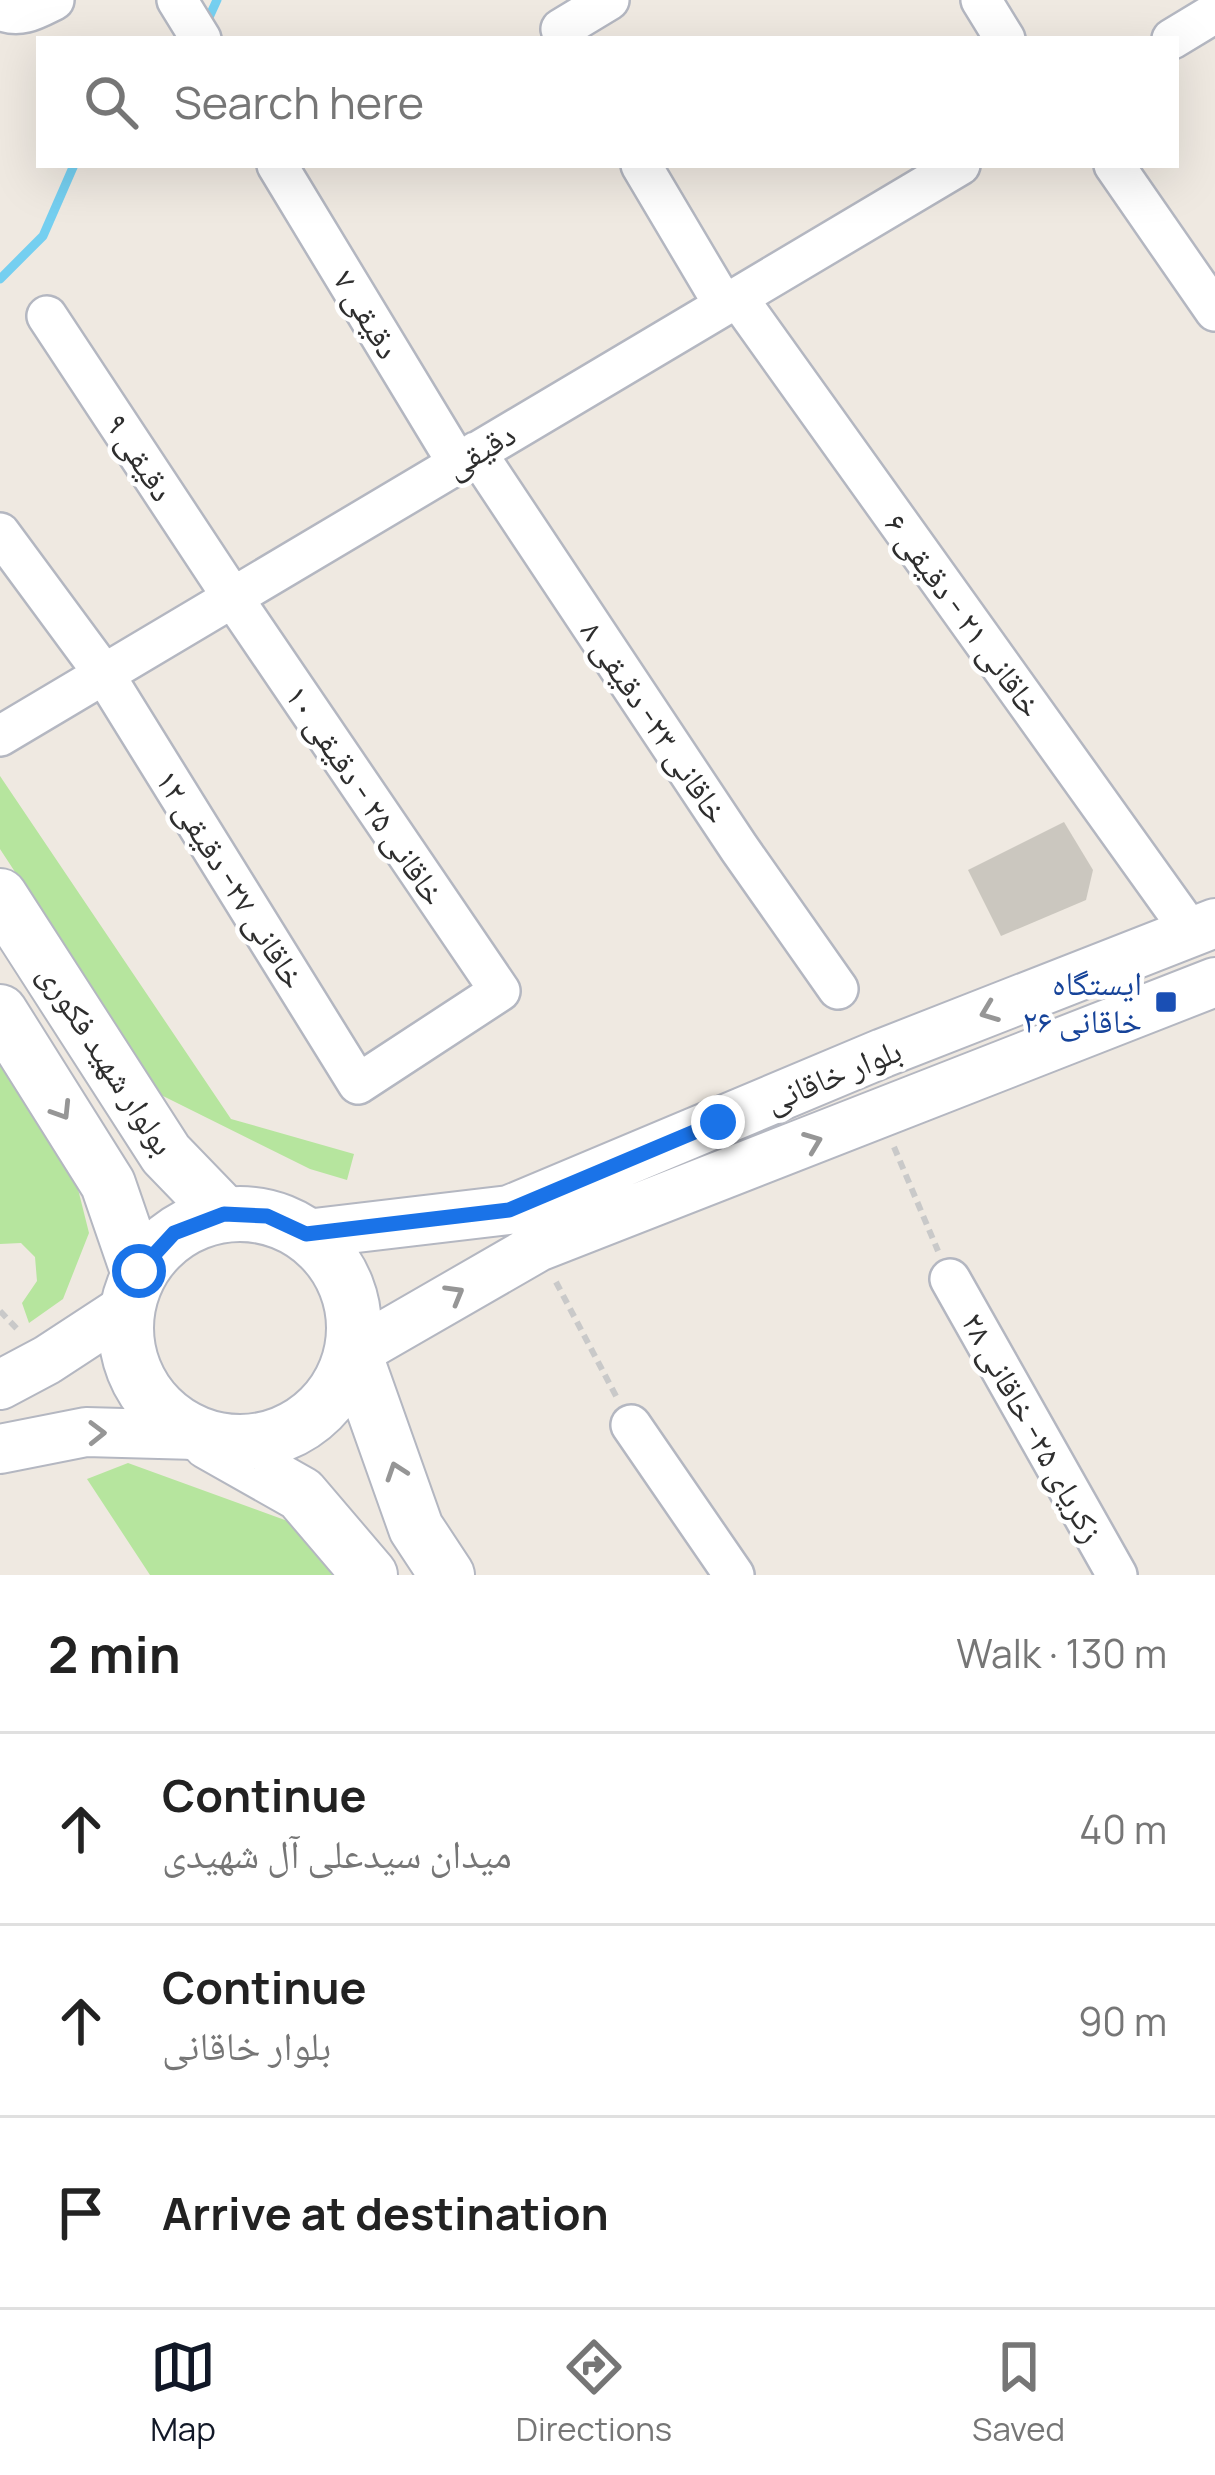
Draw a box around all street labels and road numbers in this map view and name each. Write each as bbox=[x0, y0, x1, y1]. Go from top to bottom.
street label: دقیقی ۷ bbox=[323, 261, 412, 367]
street label: دقیقی ۹ bbox=[95, 404, 186, 509]
street label: دقیقی bbox=[436, 411, 523, 488]
street label: خاقانی ۲۱ - دقیقی ۶ bbox=[875, 503, 1054, 726]
street label: خاقانی ۲۳- دقیقی ۸ bbox=[571, 611, 740, 832]
street label: خاقانی ۲۵ - دقیقی ۱۰ bbox=[276, 675, 457, 914]
street label: خاقانی ۲۷- دقیقی ۱۲ bbox=[146, 760, 317, 997]
street label: بولوار شهید فکوری bbox=[29, 954, 186, 1163]
street label: بلوار خاقانی bbox=[758, 1027, 908, 1122]
street label: زکریای ۲۵- خاقانی ۲۸ bbox=[952, 1304, 1115, 1550]

